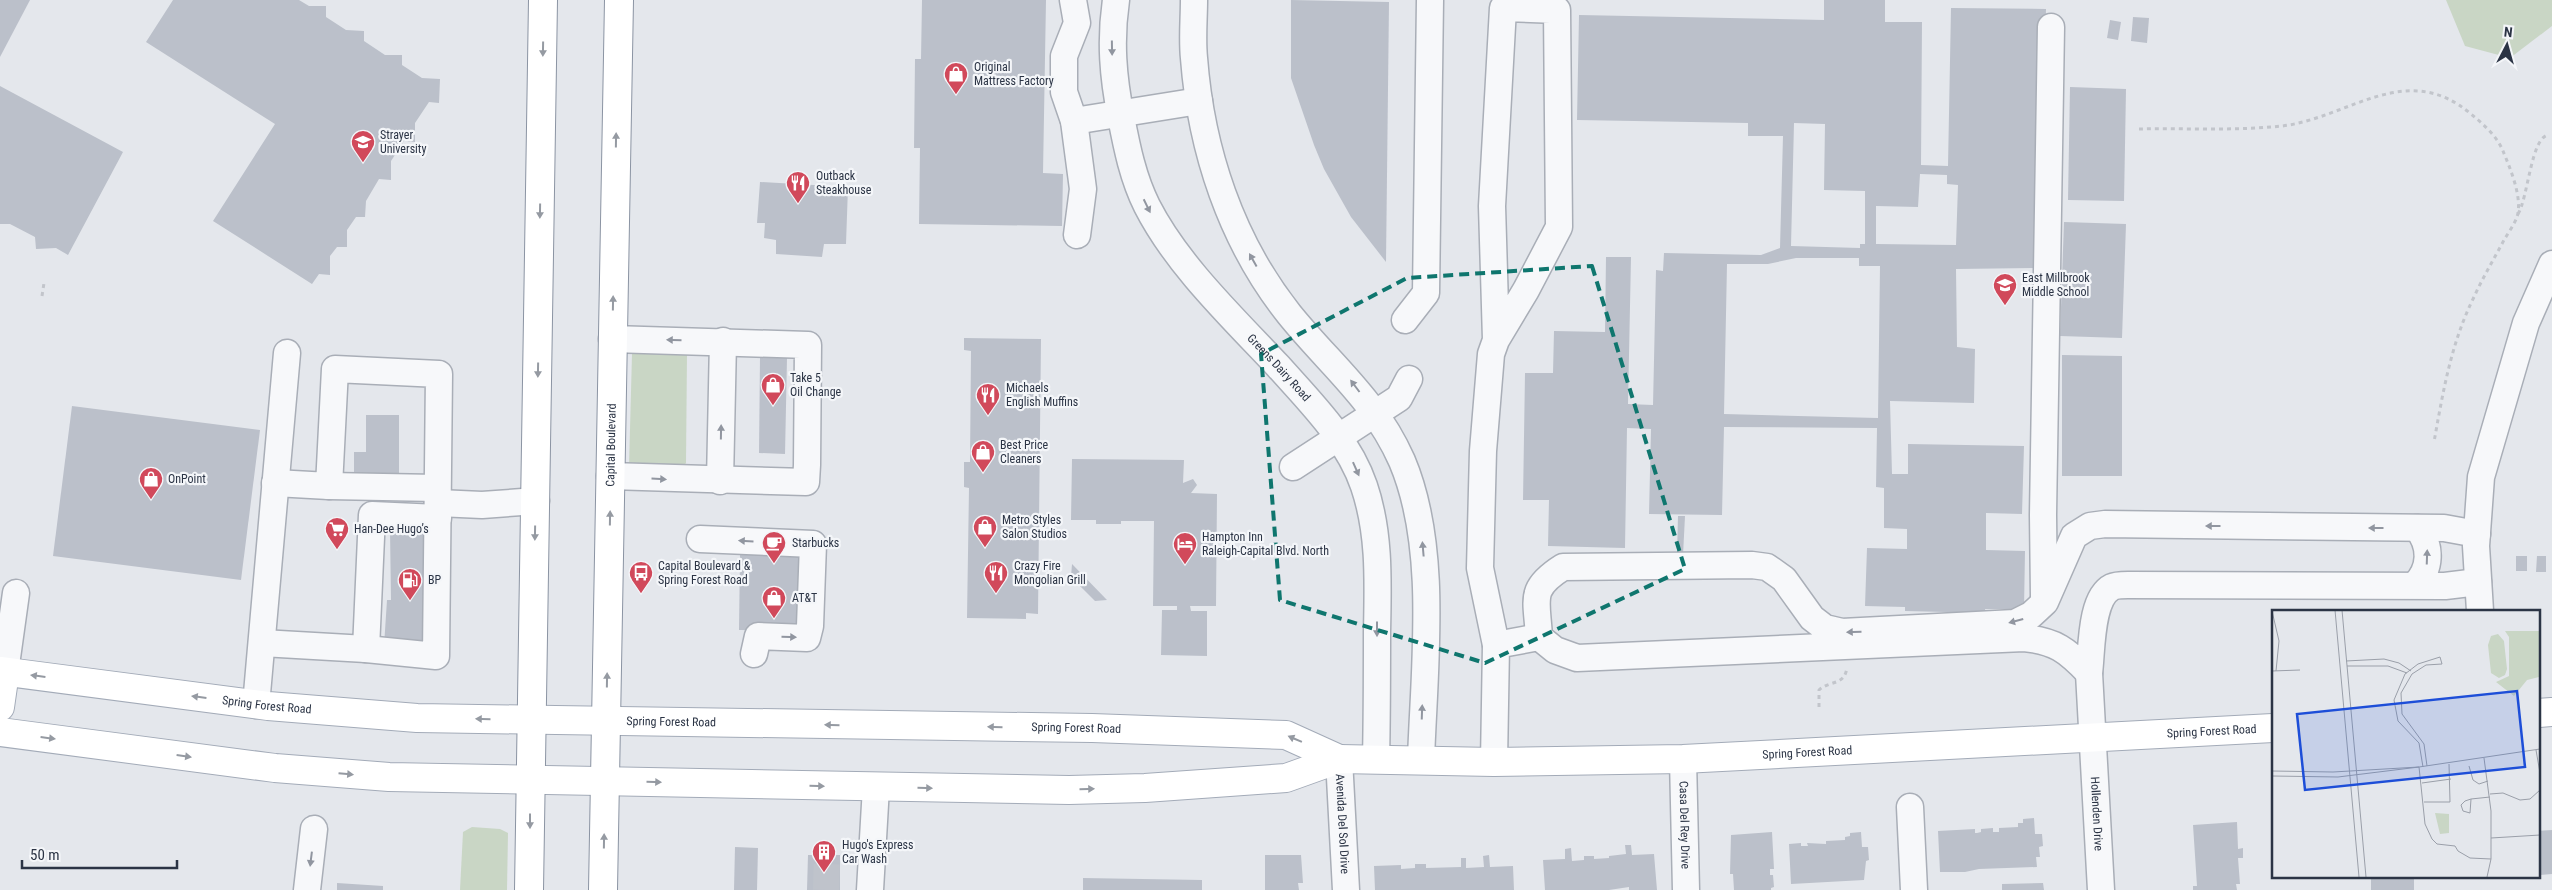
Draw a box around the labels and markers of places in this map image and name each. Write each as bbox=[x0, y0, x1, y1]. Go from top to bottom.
place label: Original Mattress Factory bbox=[974, 60, 1054, 88]
shop icon: Original Mattress Factory bbox=[943, 61, 969, 95]
place label: Strayer University bbox=[380, 128, 426, 156]
school or university icon: Strayer University bbox=[350, 129, 376, 163]
place label: Outback Steakhouse bbox=[816, 169, 872, 197]
restaurant icon: Outback Steakhouse bbox=[785, 170, 811, 204]
place label: East Millbrook Middle School bbox=[2022, 271, 2090, 299]
school or university icon: East Millbrook Middle School bbox=[1992, 272, 2018, 306]
place label: Take 5 Oil Change bbox=[790, 371, 842, 399]
shop icon: Take 5 Oil Change bbox=[760, 372, 786, 406]
place label: Michaels English Muffins bbox=[1006, 381, 1078, 409]
restaurant icon: Michaels English Muffins bbox=[975, 382, 1001, 416]
place label: Best Price Cleaners bbox=[1000, 438, 1049, 466]
shop icon: Best Price Cleaners bbox=[970, 439, 996, 473]
shop icon: OnPoint bbox=[138, 466, 164, 500]
place label: OnPoint bbox=[168, 472, 206, 486]
place label: Metro Styles Salon Studios bbox=[1002, 513, 1067, 541]
shop icon: Metro Styles Salon Studios bbox=[972, 514, 998, 548]
supermarket icon: Han-Dee Hugo’s bbox=[324, 516, 350, 550]
place label: Han-Dee Hugo’s bbox=[354, 522, 429, 536]
cafe icon: Starbucks bbox=[761, 530, 787, 564]
place label: Hampton Inn Raleigh-Capital Blvd. North bbox=[1202, 530, 1329, 558]
hotel icon: Hampton Inn Raleigh-Capital Blvd. North bbox=[1172, 531, 1198, 565]
place label: Starbucks bbox=[792, 536, 839, 550]
place label: Capital Boulevard & Spring Forest Road bbox=[658, 559, 751, 587]
place label: Crazy Fire Mongolian Grill bbox=[1014, 559, 1086, 587]
bus stop icon: Capital Boulevard & Spring Forest Road bbox=[628, 560, 654, 594]
restaurant icon: Crazy Fire Mongolian Grill bbox=[983, 560, 1009, 594]
fuel station icon: BP bbox=[397, 567, 423, 601]
place label: BP bbox=[428, 573, 442, 587]
shop icon: AT&T bbox=[761, 585, 787, 619]
place label: AT&T bbox=[792, 591, 817, 605]
place label: Hugo's Express Car Wash bbox=[842, 838, 914, 866]
building icon: Hugo's Express Car Wash bbox=[811, 839, 837, 873]

